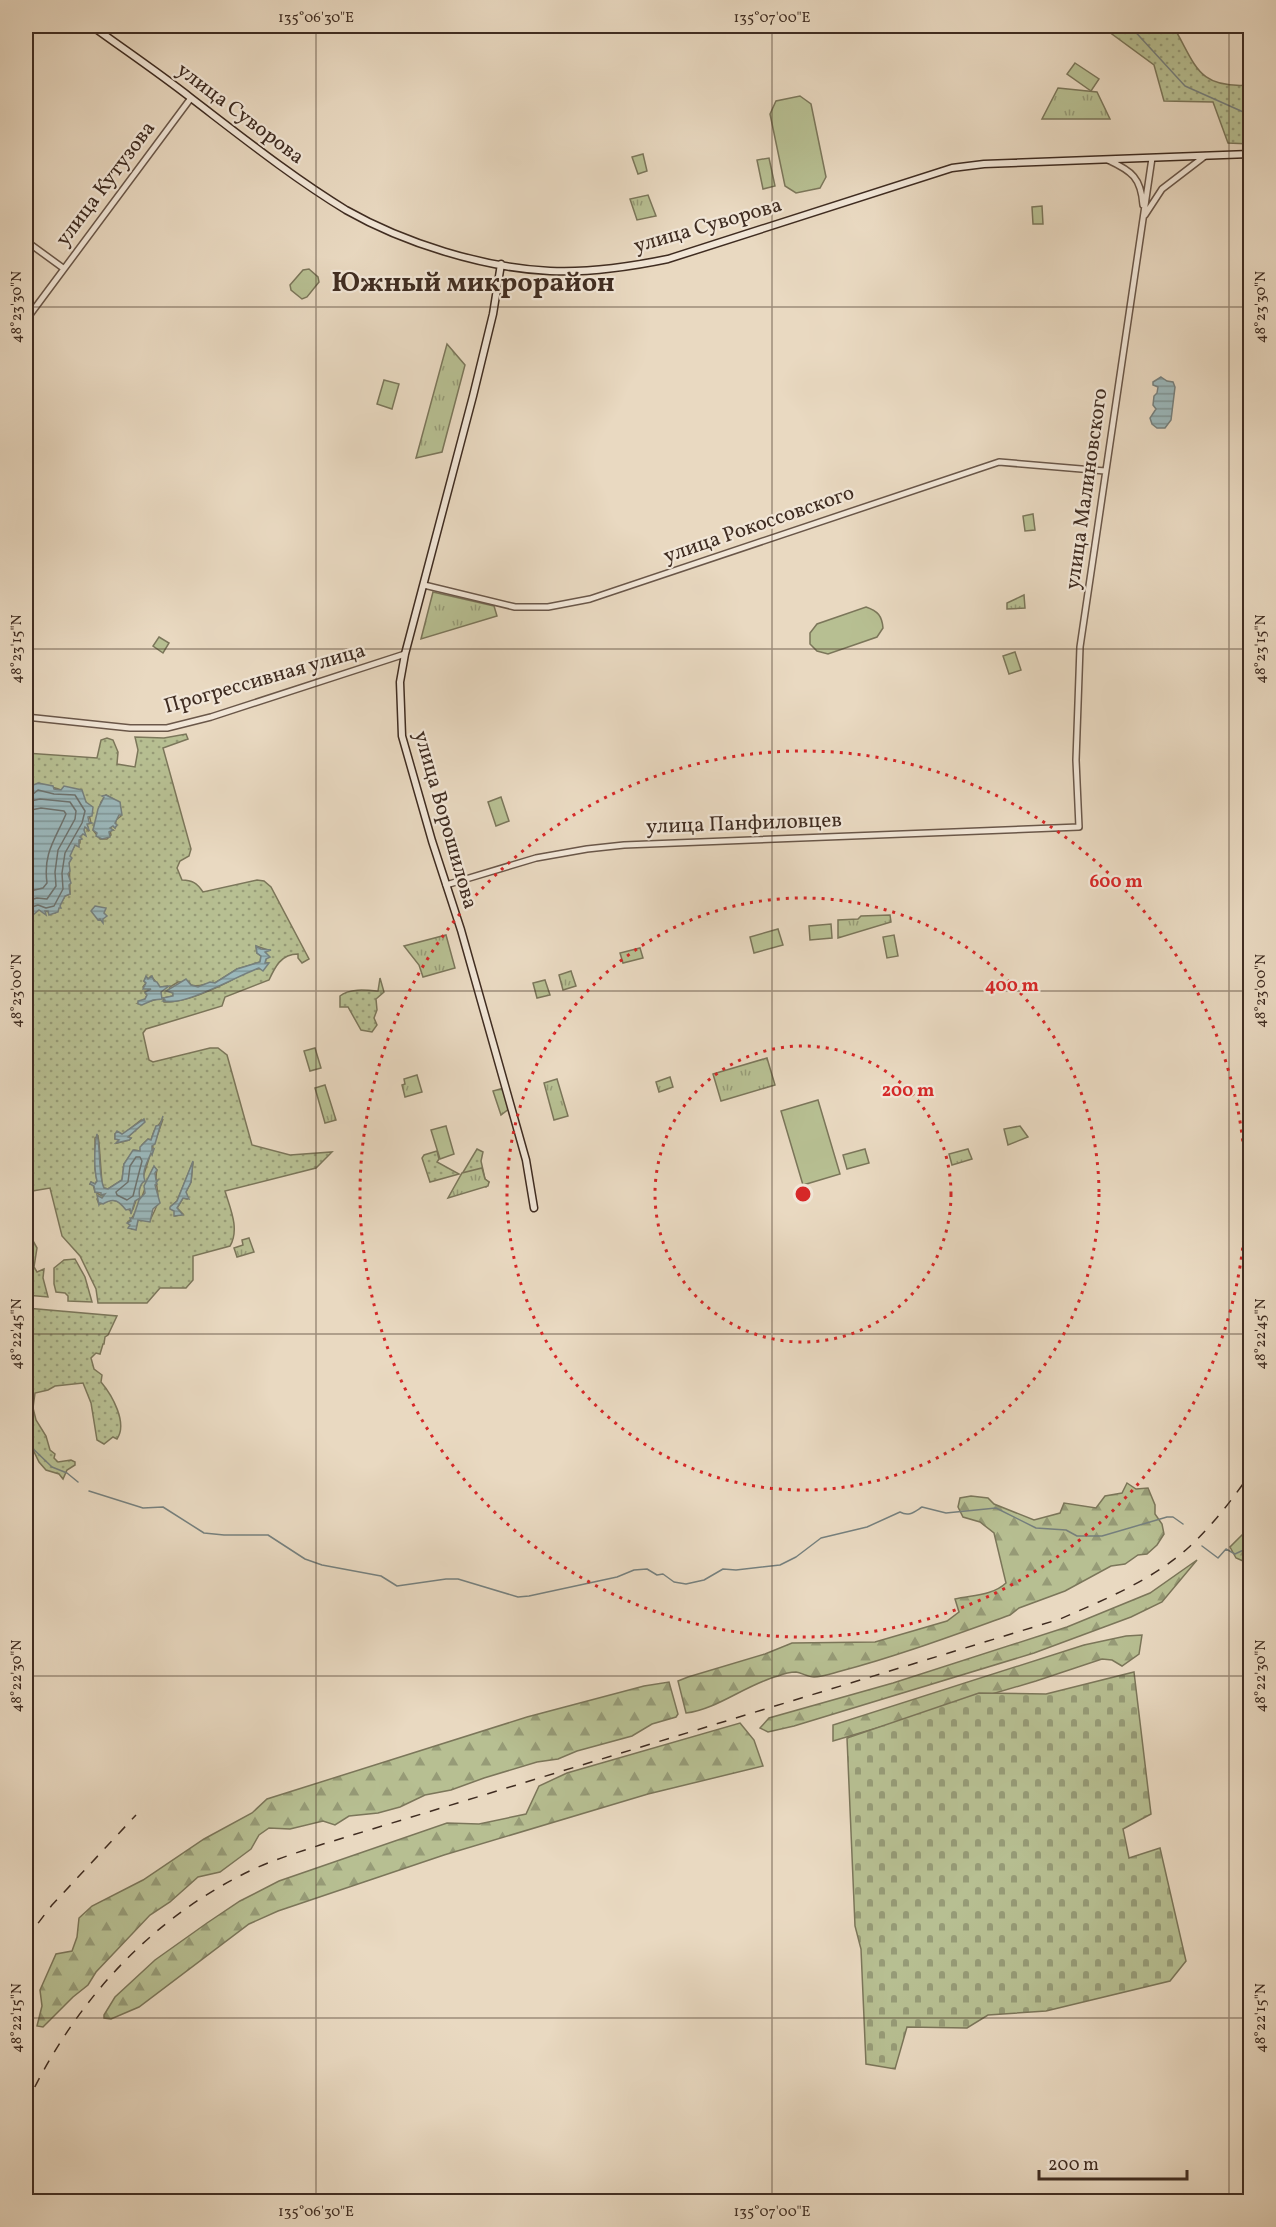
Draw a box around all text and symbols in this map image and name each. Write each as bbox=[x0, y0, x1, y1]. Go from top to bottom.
text: 135°06'30"E bbox=[278, 8, 354, 29]
text: 135°07'00"E bbox=[733, 8, 811, 29]
street label: улица Суворова bbox=[170, 56, 310, 172]
street label: улица Кутузова bbox=[49, 115, 163, 253]
street label: улица Суворова bbox=[630, 191, 786, 261]
district label: Южный микрорайон bbox=[331, 265, 615, 303]
text: 48°23'30"N bbox=[7, 271, 28, 343]
text: 48°23'30"N bbox=[1251, 271, 1272, 343]
street label: улица Малиновского bbox=[1059, 386, 1115, 592]
street label: улица Рокоссовского bbox=[660, 479, 858, 571]
text: 48°23'15"N bbox=[7, 614, 28, 684]
text: 48°23'15"N bbox=[1251, 614, 1272, 684]
street label: Прогрессивная улица bbox=[161, 636, 369, 722]
street label: улица Ворошилова bbox=[406, 728, 484, 912]
street label: улица Панфиловцев bbox=[646, 806, 842, 842]
text: 600 m bbox=[1089, 870, 1143, 895]
text: 48°23'00"N bbox=[7, 954, 28, 1028]
text: 48°23'00"N bbox=[1251, 954, 1272, 1028]
text: 400 m bbox=[985, 974, 1039, 999]
text: 200 m bbox=[882, 1079, 934, 1104]
centre of rings bbox=[793, 1184, 813, 1204]
text: 48°22'45"N bbox=[7, 1298, 28, 1370]
text: 48°22'45"N bbox=[1251, 1298, 1272, 1370]
text: 48°22'30"N bbox=[7, 1640, 28, 1712]
text: 48°22'30"N bbox=[1251, 1640, 1272, 1712]
text: 48°22'15"N bbox=[7, 1983, 28, 2053]
text: 48°22'15"N bbox=[1251, 1983, 1272, 2053]
scale bar bbox=[1039, 2143, 1188, 2181]
text: 200 m bbox=[1048, 2153, 1099, 2178]
text: 135°06'30"E bbox=[278, 2202, 354, 2223]
text: 135°07'00"E bbox=[733, 2202, 811, 2223]

